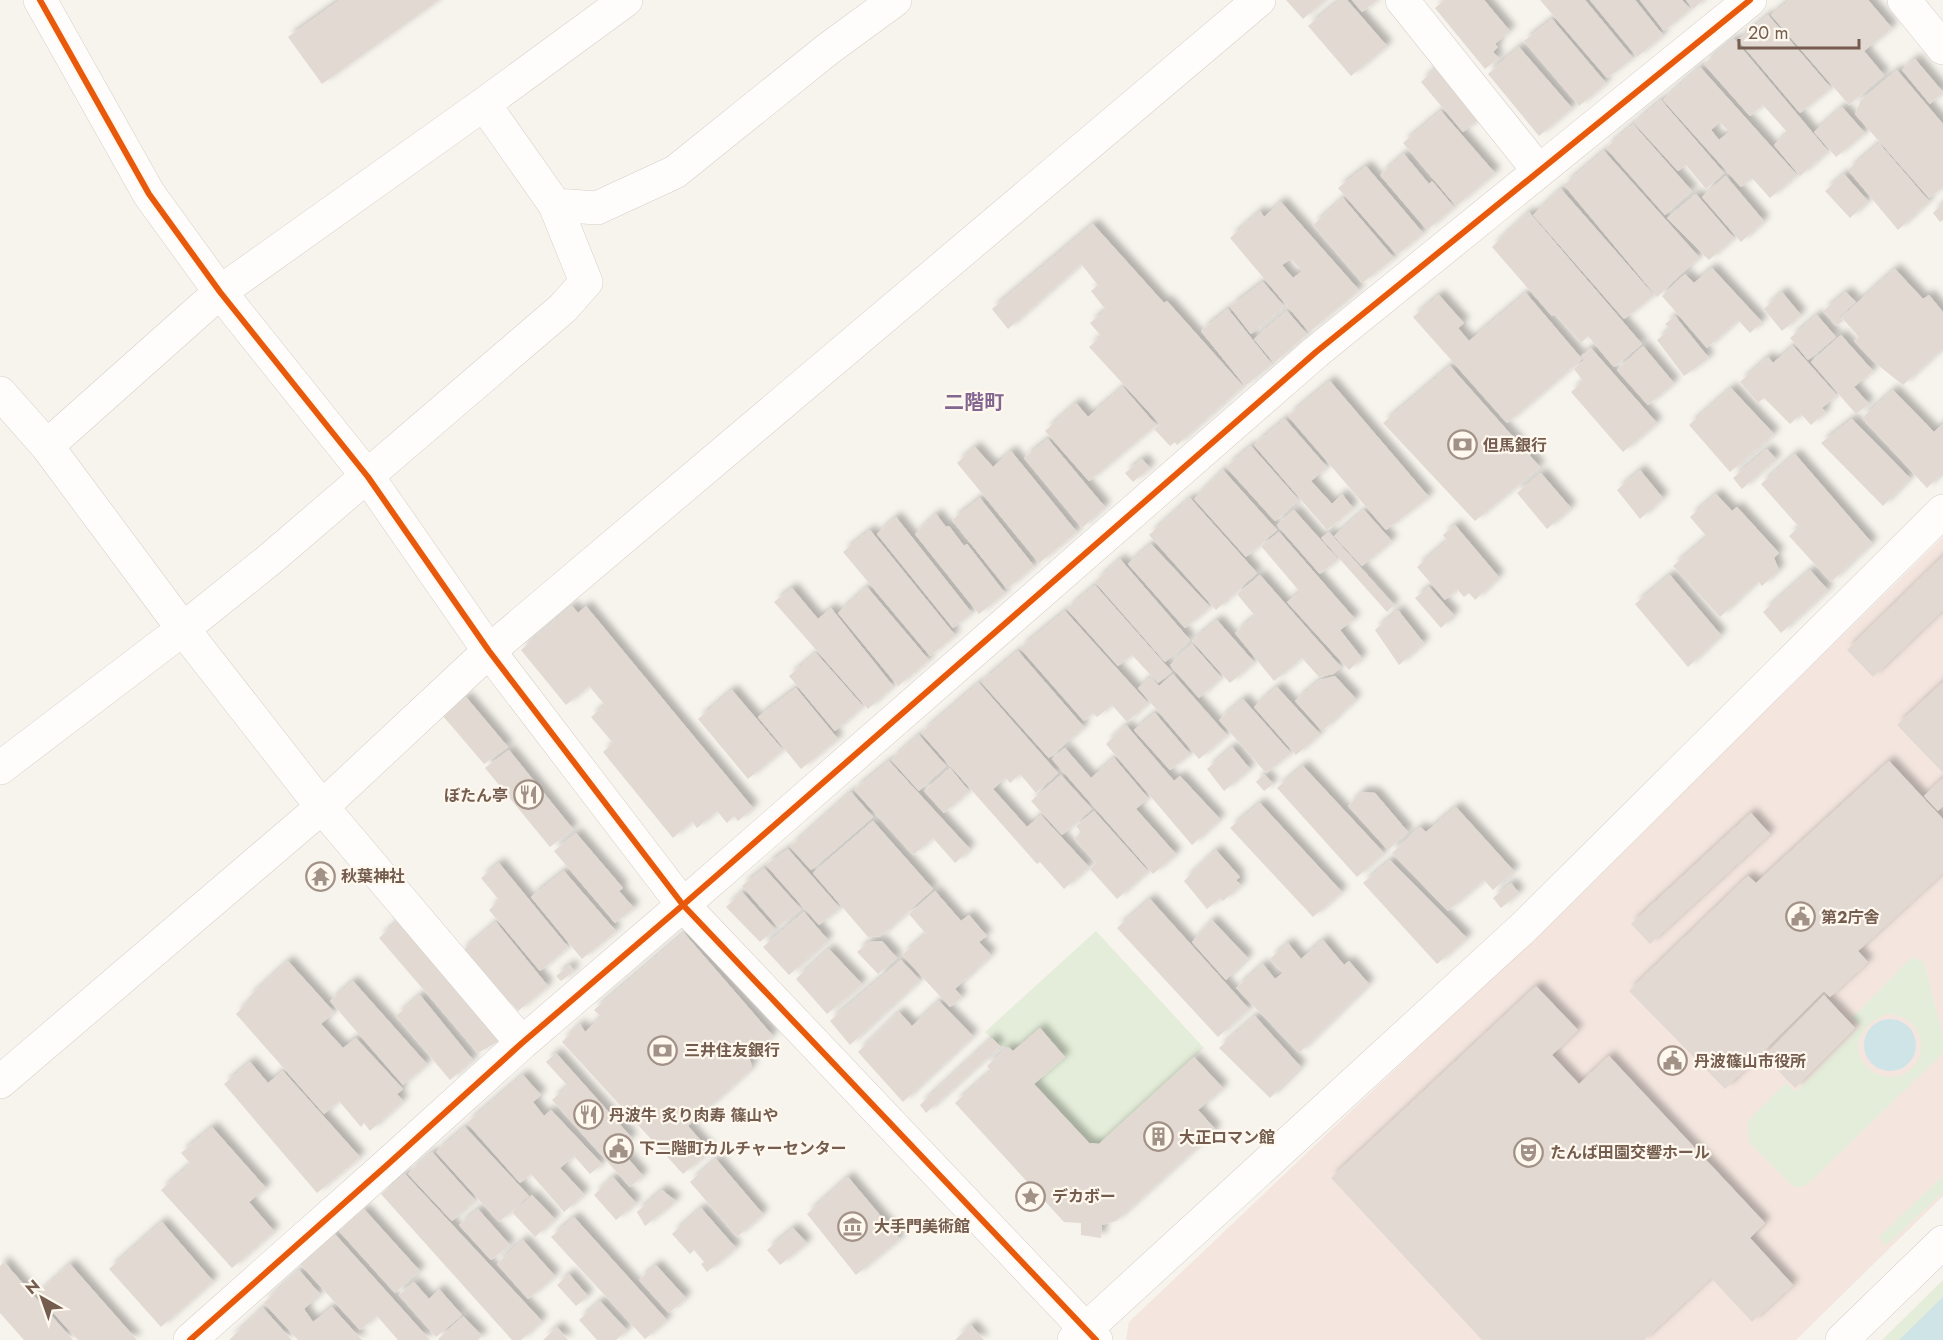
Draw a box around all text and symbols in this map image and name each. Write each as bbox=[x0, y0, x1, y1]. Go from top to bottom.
scale bar bbox=[1739, 12, 1859, 50]
text: 20 m bbox=[1748, 20, 1788, 46]
district label: 二階町 bbox=[944, 388, 1004, 417]
bank icon: 但馬銀行 bbox=[1446, 429, 1478, 461]
place label: 但馬銀行 bbox=[1483, 434, 1547, 457]
restaurant icon: ぼたん亭 bbox=[513, 779, 545, 811]
place label: ぼたん亭 bbox=[444, 784, 508, 807]
temple icon: 秋葉神社 bbox=[304, 860, 336, 892]
place label: 秋葉神社 bbox=[341, 865, 405, 888]
public building icon: 第2庁舎 bbox=[1784, 901, 1816, 933]
place label: 第2庁舎 bbox=[1821, 906, 1880, 929]
bank icon: 三井住友銀行 bbox=[647, 1034, 679, 1066]
place label: 三井住友銀行 bbox=[684, 1039, 780, 1062]
public building icon: 丹波篠山市役所 bbox=[1657, 1045, 1689, 1077]
place label: 丹波篠山市役所 bbox=[1694, 1050, 1806, 1073]
restaurant icon: 丹波牛 炙り肉寿 篠山や bbox=[572, 1099, 604, 1131]
place label: 丹波牛 炙り肉寿 篠山や bbox=[609, 1104, 779, 1127]
building icon: 大正ロマン館 bbox=[1142, 1121, 1174, 1153]
place label: 大正ロマン館 bbox=[1179, 1126, 1275, 1149]
public building icon: 下二階町カルチャーセンター bbox=[602, 1132, 634, 1164]
theatre icon: たんば田園交響ホール bbox=[1513, 1136, 1545, 1168]
place label: 下二階町カルチャーセンター bbox=[639, 1137, 847, 1160]
place label: たんば田園交響ホール bbox=[1550, 1141, 1710, 1164]
place icon: デカボー bbox=[1015, 1180, 1047, 1212]
place label: デカボー bbox=[1052, 1185, 1116, 1208]
museum icon: 大手門美術館 bbox=[837, 1210, 869, 1242]
place label: 大手門美術館 bbox=[874, 1215, 970, 1238]
north arrow bbox=[12, 1268, 72, 1328]
text: N bbox=[20, 1274, 45, 1300]

